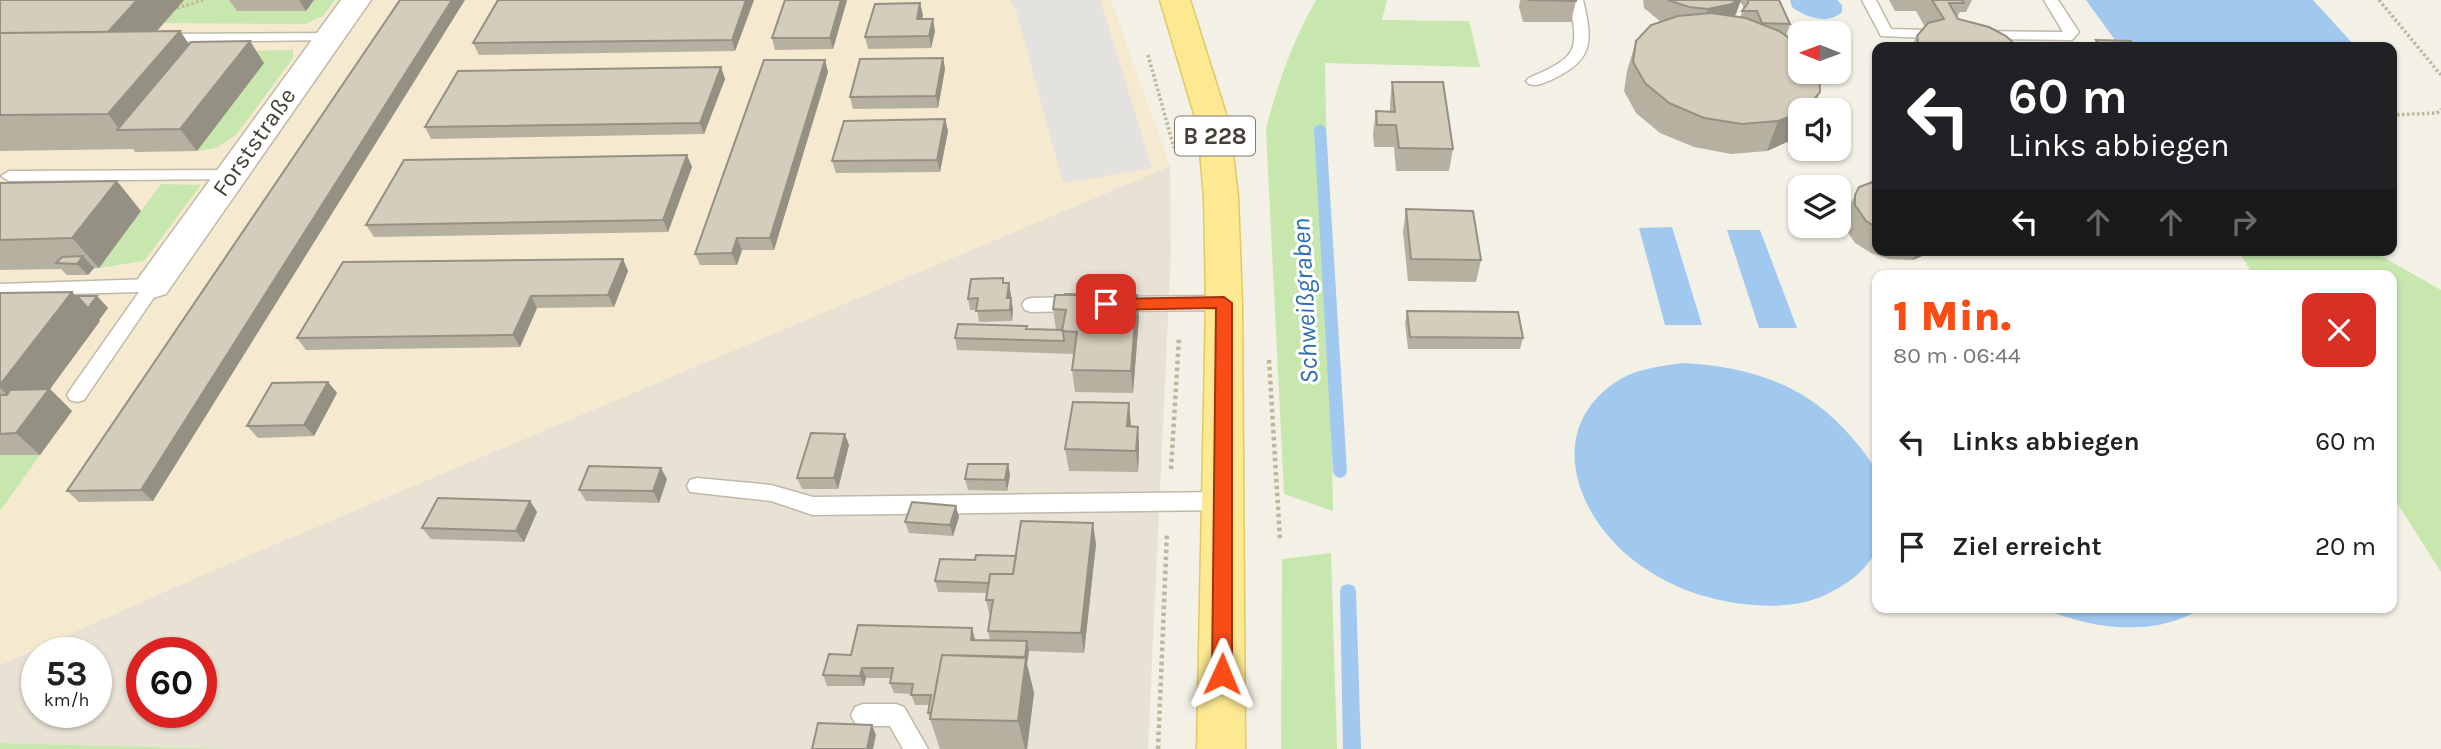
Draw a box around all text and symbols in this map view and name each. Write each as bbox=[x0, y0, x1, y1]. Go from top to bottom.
north arrow bbox=[1788, 21, 1852, 84]
map controls bbox=[1788, 21, 1851, 238]
text: 60 m bbox=[2008, 68, 2128, 125]
icon: left bbox=[1893, 70, 1984, 161]
street label: Forststraße bbox=[206, 82, 302, 202]
button: sound bbox=[1788, 98, 1851, 161]
road number: B 228 bbox=[1175, 116, 1255, 155]
text: Links abbiegen bbox=[2008, 127, 2230, 164]
button: layers bbox=[1788, 175, 1851, 238]
icon: left bbox=[2006, 203, 2044, 241]
icon: ahead bbox=[2079, 203, 2117, 241]
icon: ahead bbox=[2152, 203, 2190, 241]
icon: right bbox=[2225, 203, 2263, 241]
water label: Schweißgraben bbox=[1285, 217, 1325, 385]
pin bbox=[1076, 274, 1136, 334]
icon: arrive bbox=[1087, 285, 1125, 323]
text: 1 Min. bbox=[1893, 291, 2011, 341]
button: close bbox=[2302, 293, 2376, 367]
text: 80 m · 06:44 bbox=[1893, 342, 2021, 369]
icon: left bbox=[1893, 423, 1931, 461]
text: Links abbiegen bbox=[1952, 426, 2140, 457]
text: 60 m bbox=[2315, 426, 2376, 457]
icon: arrive bbox=[1893, 528, 1931, 566]
text: Ziel erreicht bbox=[1952, 531, 2102, 562]
text: 20 m bbox=[2315, 531, 2376, 562]
speed limit sign: 60 bbox=[126, 637, 217, 728]
position arrow bbox=[1185, 637, 1259, 711]
text: 53 bbox=[45, 653, 88, 694]
text: km/h bbox=[44, 689, 89, 711]

